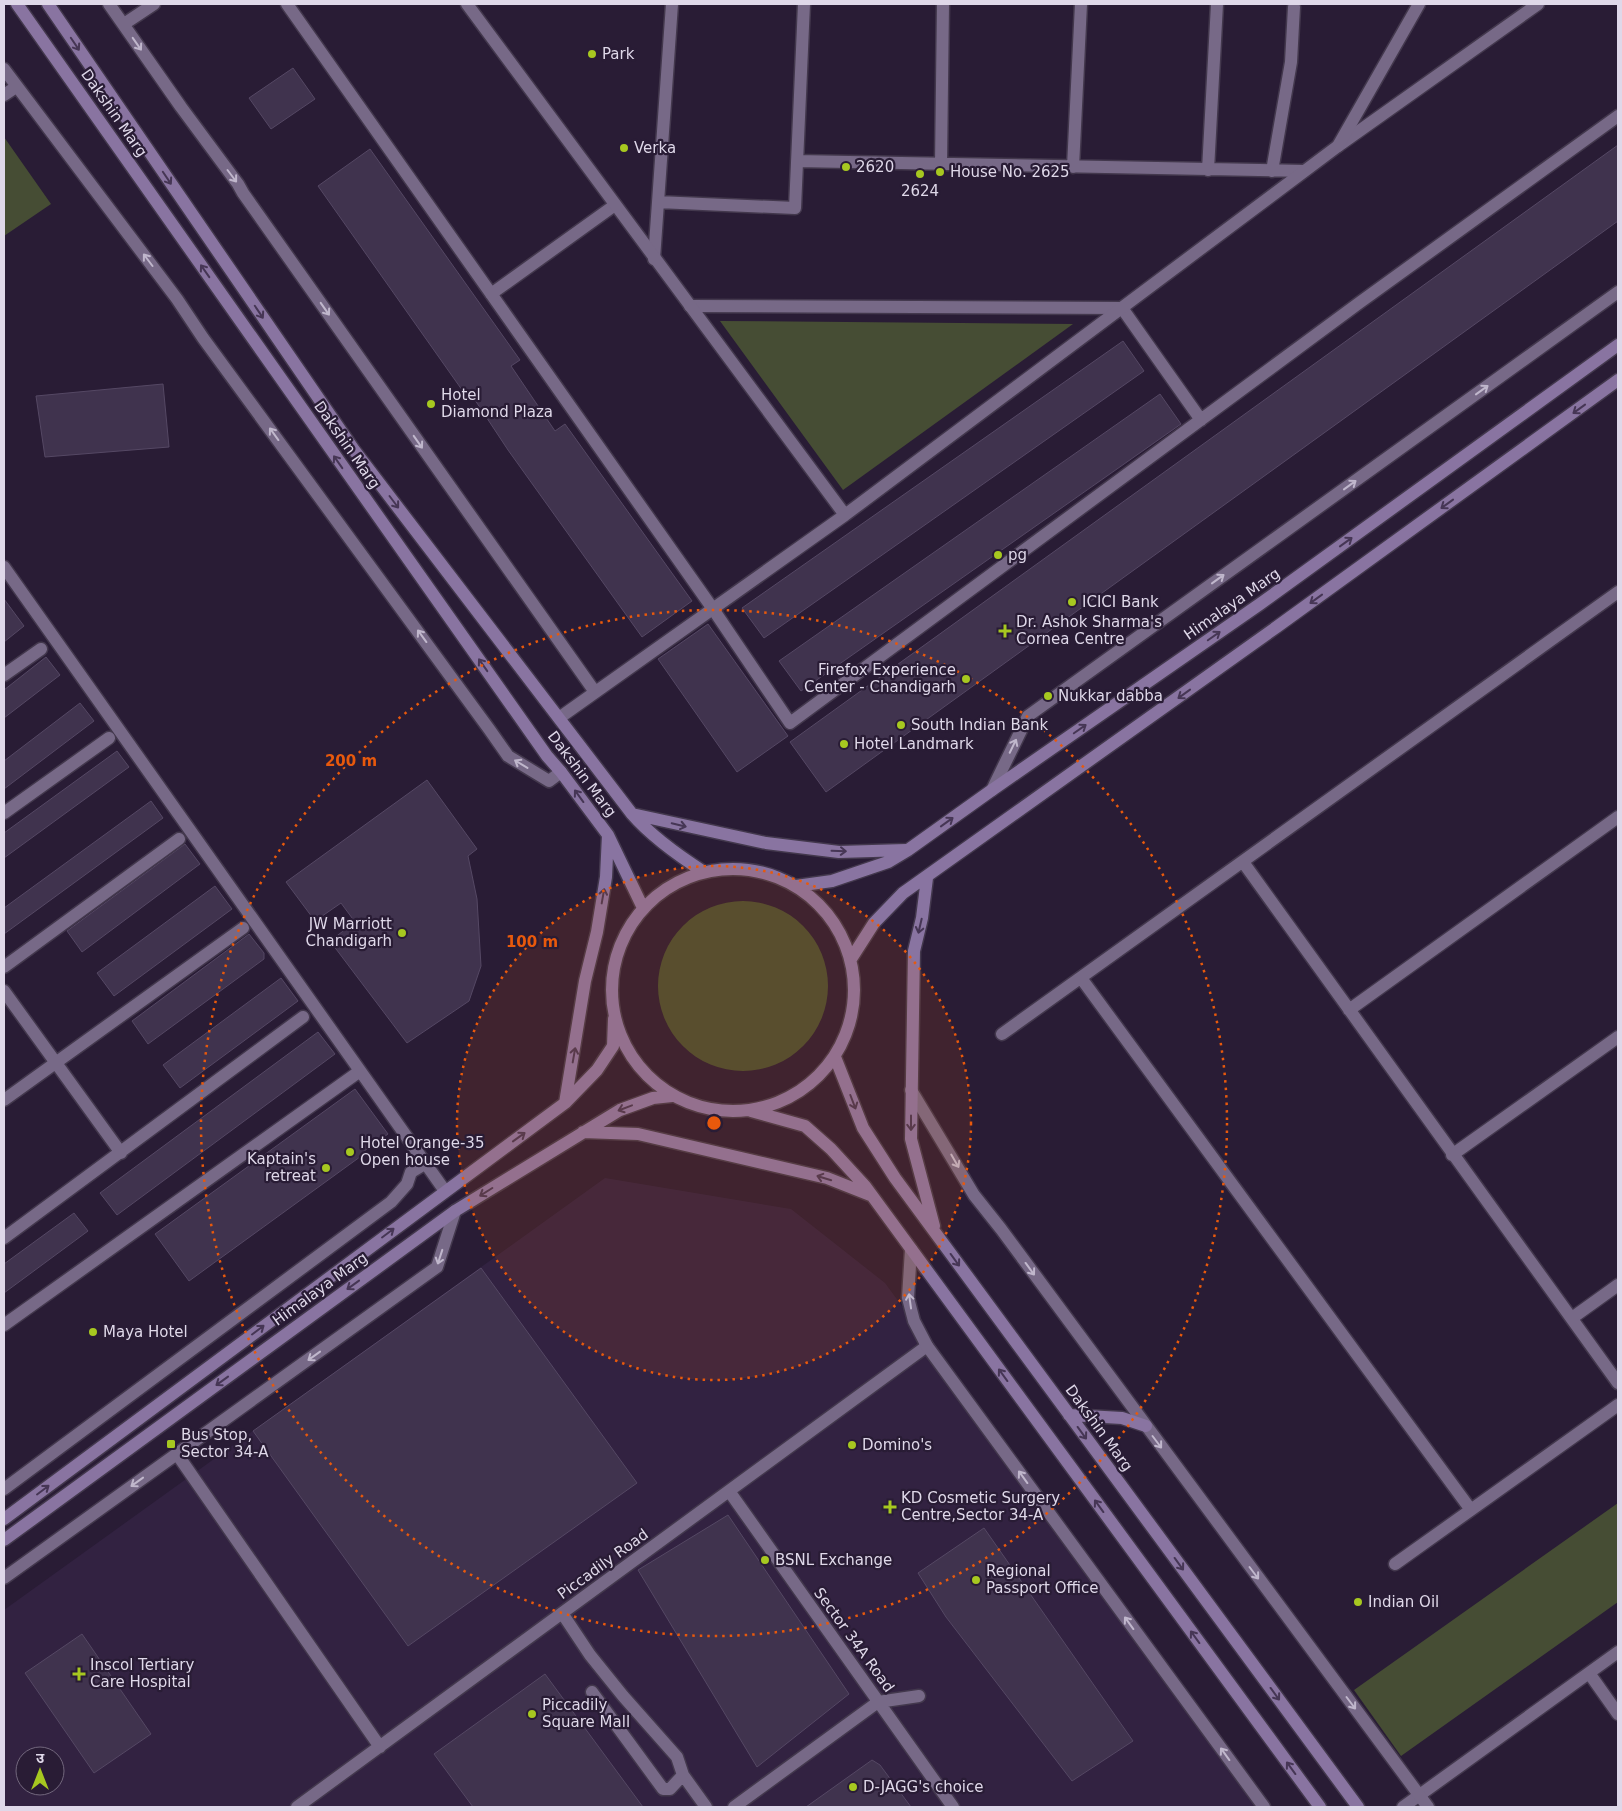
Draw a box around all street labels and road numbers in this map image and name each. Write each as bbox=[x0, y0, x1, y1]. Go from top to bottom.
street label: Dakshin Marg bbox=[77, 66, 151, 160]
street label: Dakshin Marg bbox=[310, 398, 384, 492]
street label: Himalaya Marg bbox=[1181, 564, 1283, 644]
street label: Dakshin Marg bbox=[544, 728, 620, 820]
street label: Himalaya Marg bbox=[269, 1249, 371, 1329]
street label: Dakshin Marg bbox=[1062, 1381, 1136, 1475]
street label: Piccadily Road bbox=[554, 1525, 652, 1603]
street label: Sector 34A Road bbox=[810, 1584, 898, 1696]

